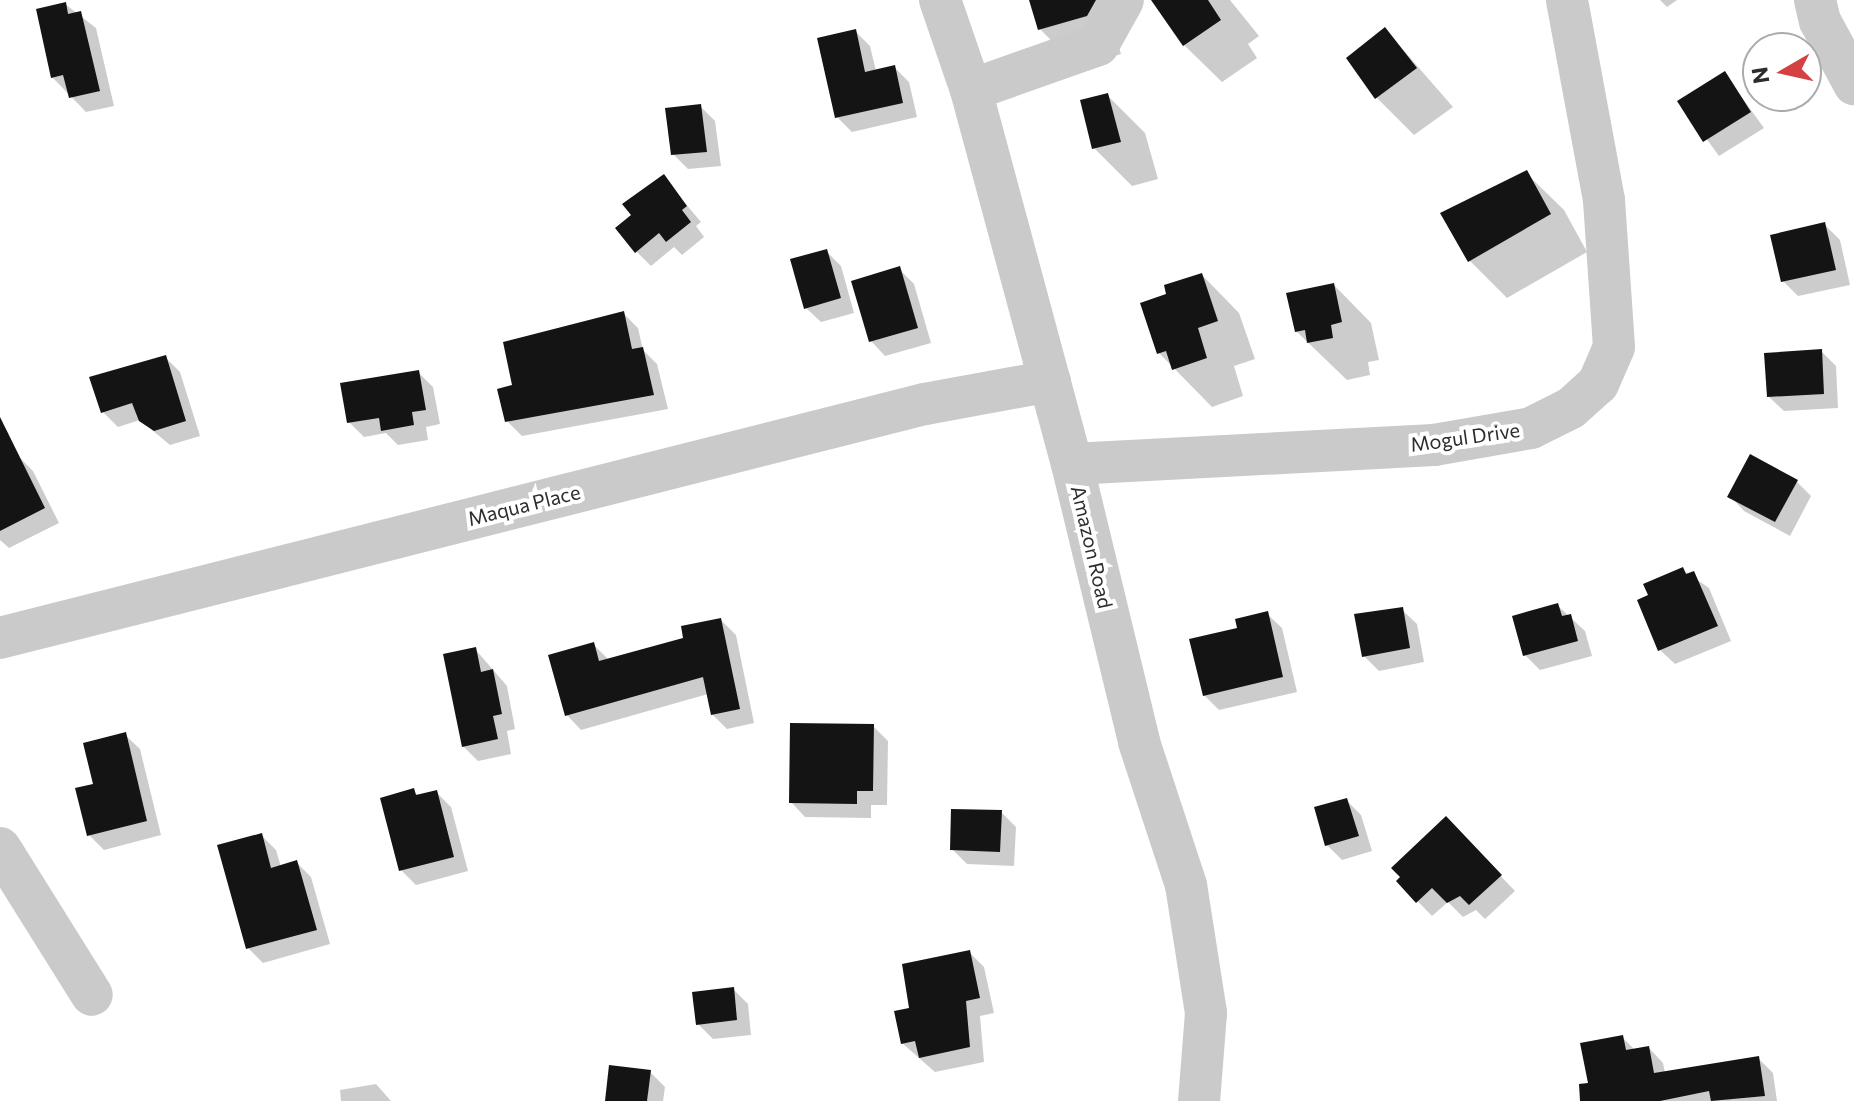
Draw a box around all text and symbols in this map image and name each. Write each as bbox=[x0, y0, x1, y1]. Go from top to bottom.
north arrow bbox=[1742, 32, 1822, 112]
text: N bbox=[1745, 65, 1774, 86]
street label: Mogul Drive bbox=[1409, 417, 1521, 457]
street label: Maqua Place bbox=[465, 479, 583, 531]
street label: Amazon Road bbox=[1066, 483, 1118, 611]

